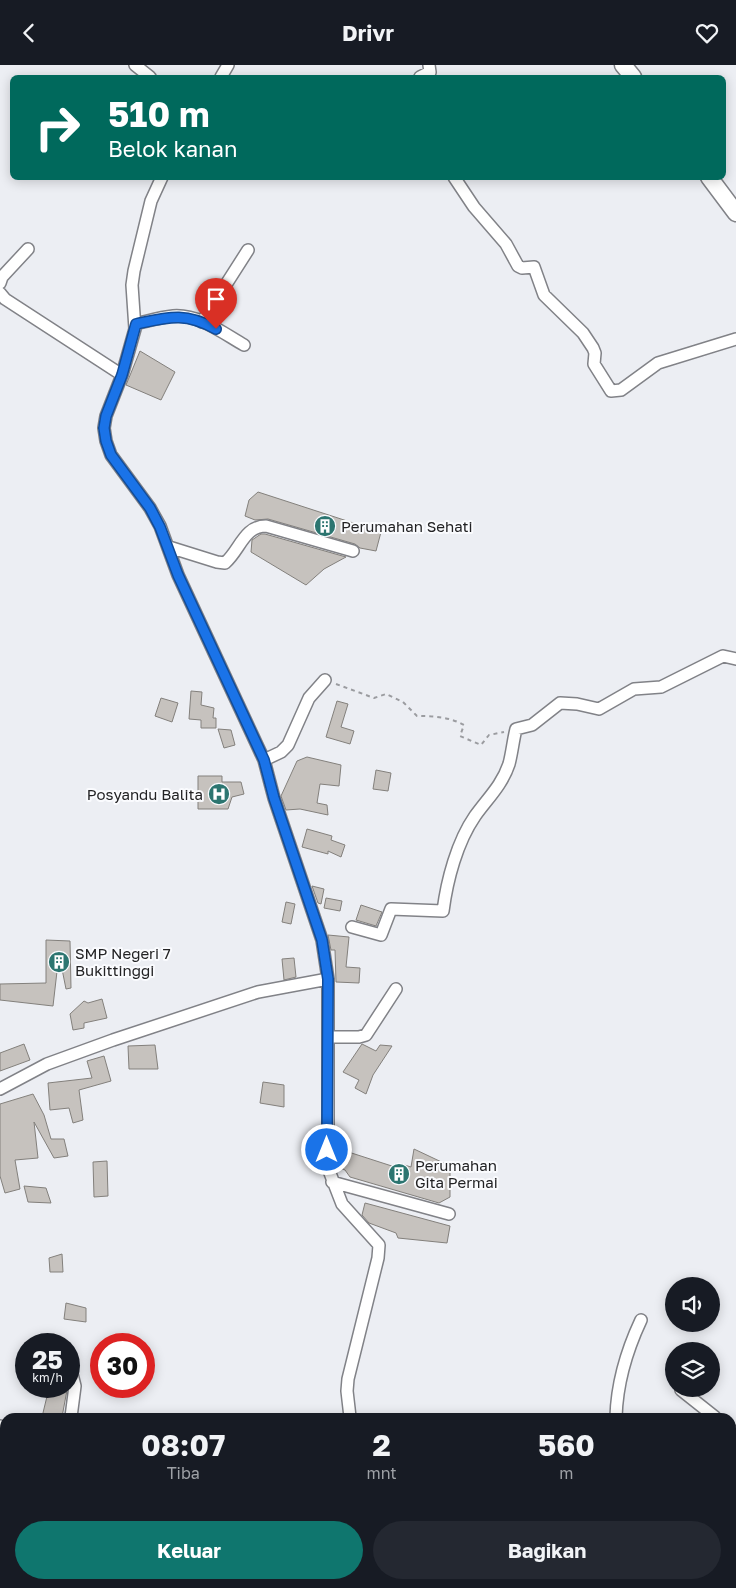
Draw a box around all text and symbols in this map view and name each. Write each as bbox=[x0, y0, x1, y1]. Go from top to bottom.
icon: back bbox=[15, 19, 43, 47]
text: Drivr bbox=[342, 19, 394, 46]
icon: heart bbox=[693, 19, 721, 47]
text: 510 m bbox=[108, 93, 210, 135]
icon: right bbox=[25, 95, 90, 160]
text: Belok kanan bbox=[108, 135, 238, 162]
pin bbox=[195, 278, 237, 329]
icon: arrive bbox=[202, 285, 230, 313]
building icon: Perumahan Sehati bbox=[313, 514, 337, 538]
place label: Perumahan Sehati bbox=[341, 517, 473, 535]
hospital icon: Posyandu Balita bbox=[207, 782, 231, 806]
place label: Posyandu Balita bbox=[87, 785, 203, 803]
place label: SMP Negeri 7 Bukittinggi bbox=[75, 944, 171, 979]
building icon: SMP Negeri 7 Bukittinggi bbox=[47, 950, 71, 974]
position arrow bbox=[300, 1123, 352, 1175]
place label: Perumahan Gita Permai bbox=[415, 1156, 498, 1191]
building icon: Perumahan Gita Permai bbox=[387, 1162, 411, 1186]
map controls bbox=[665, 1277, 720, 1397]
button: sound bbox=[665, 1277, 720, 1332]
speed limit sign: 30 bbox=[90, 1333, 155, 1398]
button: layers bbox=[665, 1342, 720, 1397]
text: 25 bbox=[32, 1344, 63, 1375]
text: km/h bbox=[32, 1370, 63, 1385]
text: 08:07 bbox=[141, 1427, 225, 1463]
text: 2 bbox=[372, 1427, 391, 1463]
text: 560 bbox=[538, 1427, 595, 1463]
text: Tiba bbox=[167, 1463, 200, 1483]
text: mnt bbox=[367, 1463, 397, 1483]
text: m bbox=[559, 1463, 573, 1483]
button: Keluar bbox=[15, 1521, 363, 1579]
button: Bagikan bbox=[373, 1521, 721, 1579]

